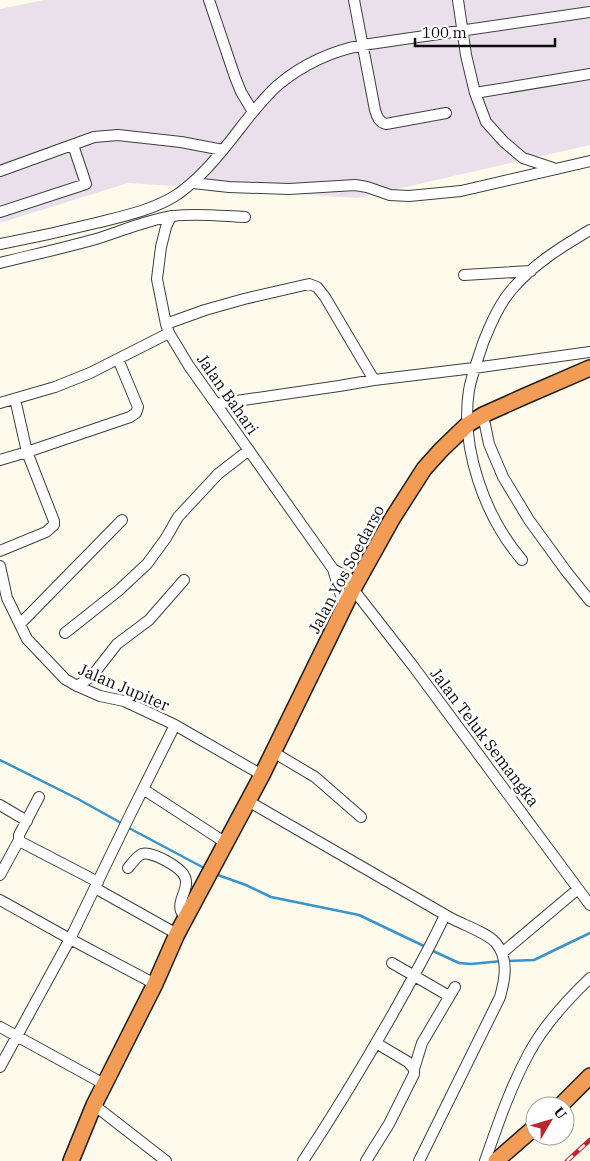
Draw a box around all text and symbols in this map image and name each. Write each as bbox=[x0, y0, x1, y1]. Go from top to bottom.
scale bar bbox=[415, 15, 555, 47]
text: 100 m bbox=[422, 23, 467, 42]
street label: Jalan Bahari bbox=[193, 350, 263, 438]
street label: Jalan Yos Soedarso bbox=[304, 501, 388, 637]
street label: Jalan Jupiter bbox=[76, 659, 172, 715]
street label: Jalan Teluk Semangka bbox=[426, 664, 544, 810]
north arrow bbox=[525, 1096, 575, 1146]
text: U bbox=[550, 1103, 571, 1123]

